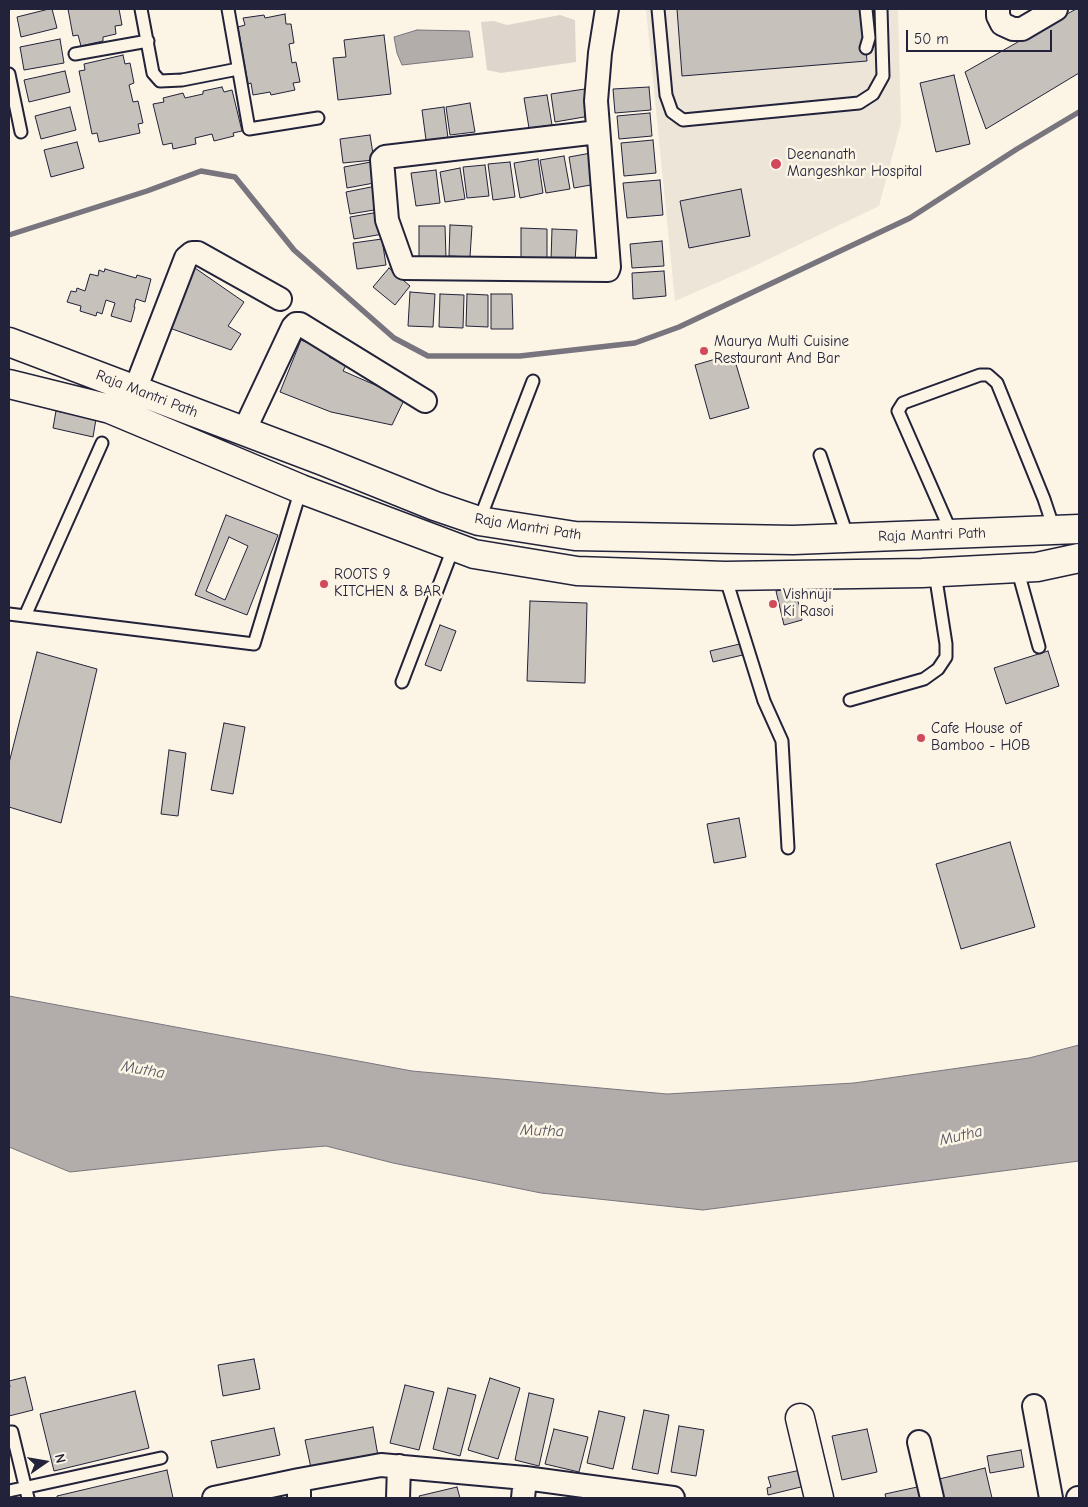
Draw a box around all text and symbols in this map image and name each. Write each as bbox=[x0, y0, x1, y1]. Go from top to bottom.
scale bar bbox=[908, 20, 1054, 52]
text: 50 m bbox=[914, 30, 949, 48]
place label: Deenanath Mangeshkar Hospital bbox=[787, 146, 922, 181]
marker: Deenanath Mangeshkar Hospital bbox=[769, 157, 783, 171]
place label: Maurya Multi Cuisine Restaurant And Bar bbox=[714, 333, 849, 368]
marker: Maurya Multi Cuisine Restaurant And Bar bbox=[698, 345, 710, 357]
street label: Raja Mantri Path bbox=[93, 366, 201, 422]
street label: Raja Mantri Path bbox=[473, 510, 583, 544]
street label: Raja Mantri Path bbox=[878, 524, 986, 546]
place label: ROOTS 9 KITCHEN & BAR bbox=[334, 566, 441, 601]
marker: ROOTS 9 KITCHEN & BAR bbox=[318, 578, 330, 590]
place label: Vishnuji Ki Rasoi bbox=[783, 586, 834, 621]
marker: Vishnuji Ki Rasoi bbox=[767, 598, 779, 610]
place label: Cafe House of Bamboo - HOB bbox=[931, 720, 1030, 755]
marker: Cafe House of Bamboo - HOB bbox=[915, 732, 927, 744]
water label: Mutha bbox=[120, 1057, 166, 1083]
water label: Mutha bbox=[520, 1121, 564, 1141]
water label: Mutha bbox=[938, 1122, 984, 1150]
north arrow bbox=[20, 1437, 70, 1487]
text: N bbox=[51, 1452, 69, 1465]

